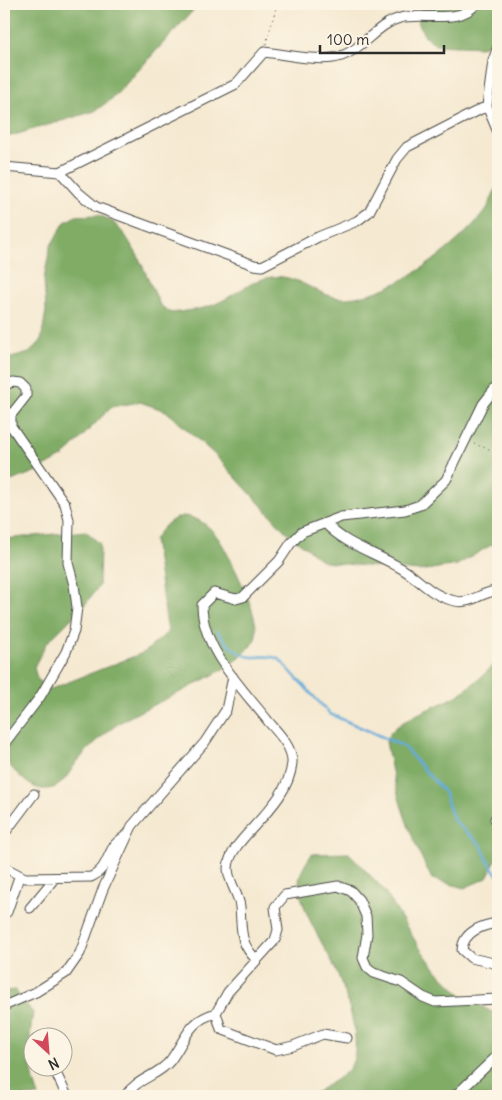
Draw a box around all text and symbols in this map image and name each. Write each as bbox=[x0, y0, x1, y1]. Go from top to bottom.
scale bar bbox=[320, 22, 443, 54]
text: 100 m bbox=[327, 30, 369, 49]
north arrow bbox=[22, 1028, 72, 1078]
text: N bbox=[45, 1053, 62, 1074]

